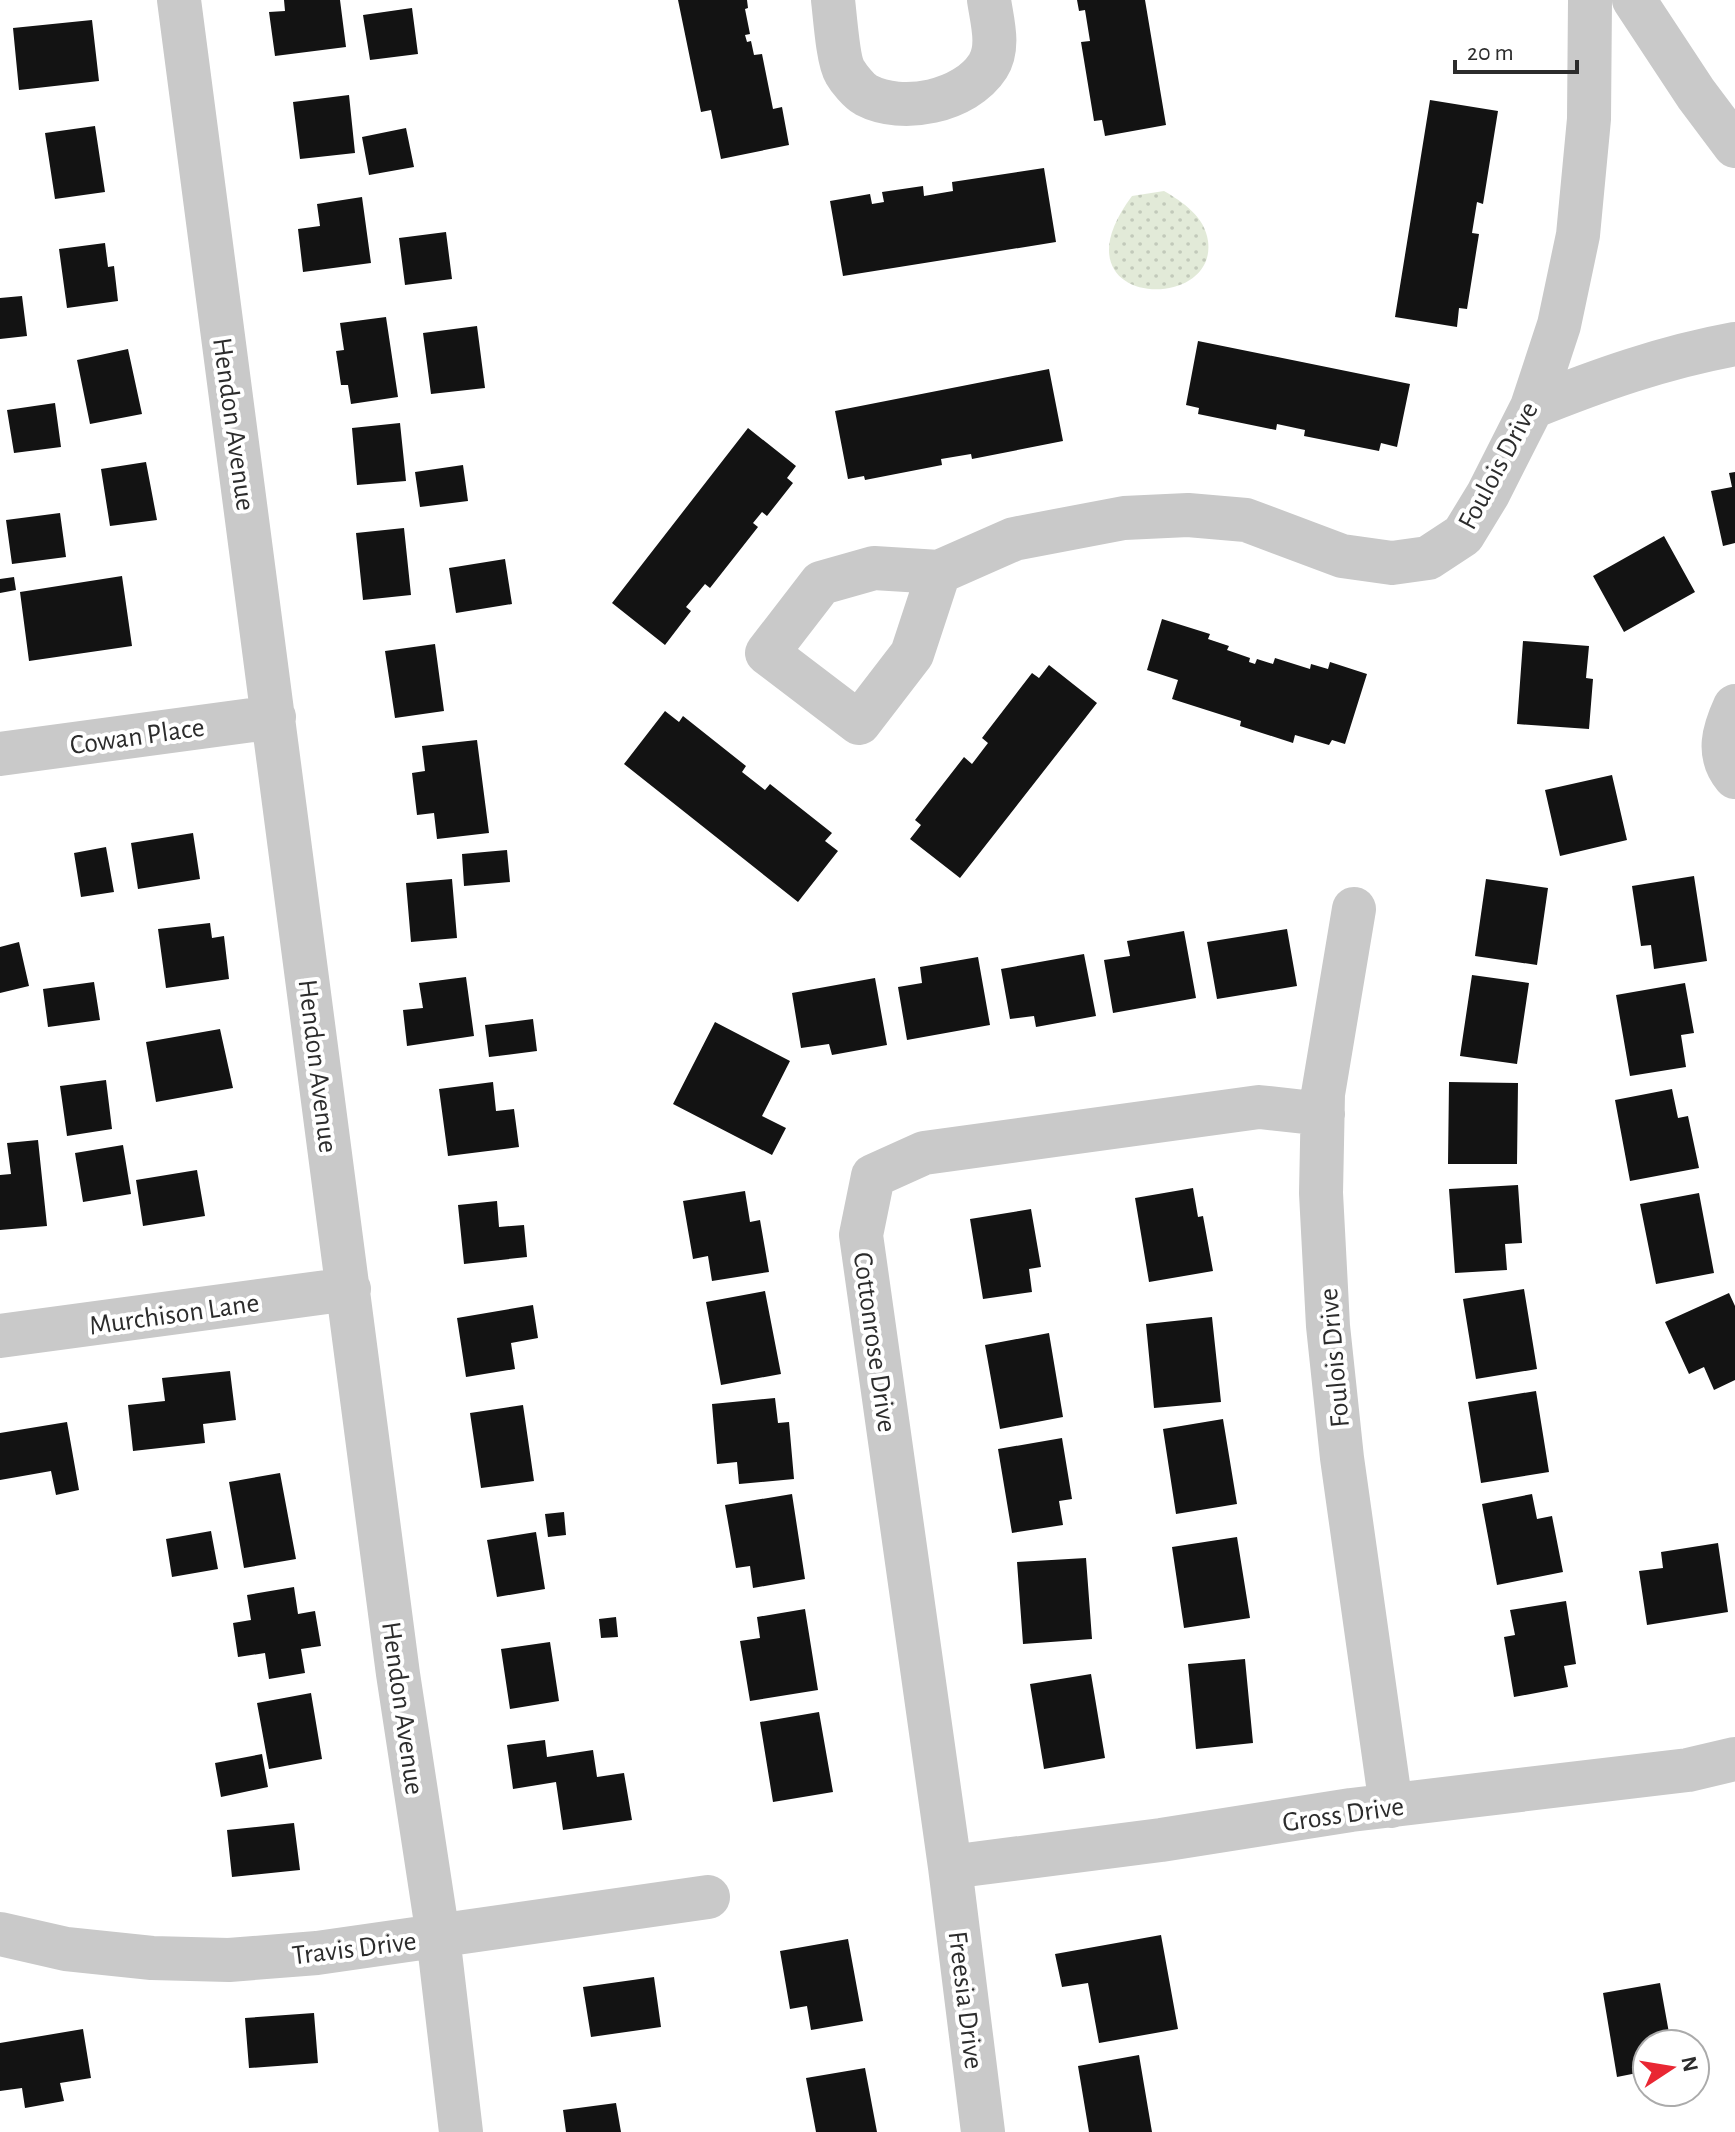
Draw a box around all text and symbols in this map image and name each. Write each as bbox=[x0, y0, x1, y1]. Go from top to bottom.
scale bar bbox=[1455, 24, 1577, 74]
text: 20 m bbox=[1467, 41, 1514, 65]
street label: Hendon Avenue bbox=[207, 336, 259, 513]
street label: Foulois Drive bbox=[1454, 398, 1544, 534]
street label: Cowan Place bbox=[68, 714, 206, 760]
street label: Hendon Avenue bbox=[292, 978, 342, 1155]
street label: Cottonrose Drive bbox=[848, 1250, 901, 1434]
street label: Foulois Drive bbox=[1315, 1287, 1355, 1429]
street label: Murchison Lane bbox=[88, 1289, 261, 1341]
street label: Hendon Avenue bbox=[376, 1620, 428, 1797]
street label: Gross Drive bbox=[1281, 1793, 1406, 1837]
street label: Travis Drive bbox=[290, 1927, 418, 1971]
street label: Freesia Drive bbox=[943, 1930, 987, 2071]
north arrow bbox=[1631, 2028, 1711, 2108]
text: N bbox=[1677, 2054, 1702, 2074]

